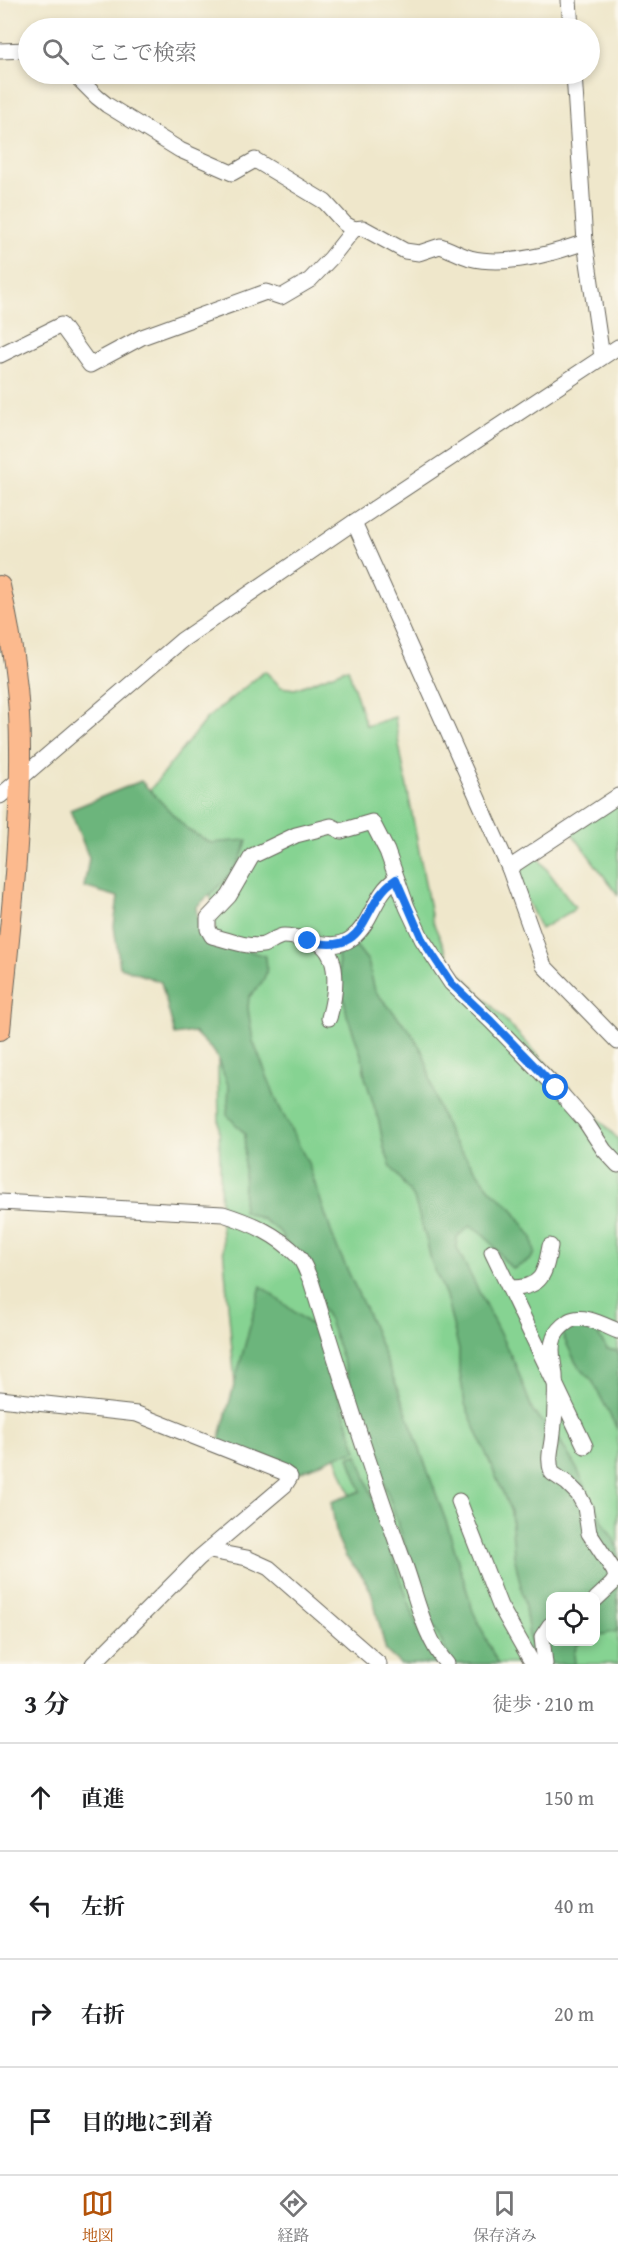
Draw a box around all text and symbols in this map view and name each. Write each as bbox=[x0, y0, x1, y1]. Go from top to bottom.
search box bbox=[18, 18, 600, 84]
icon: search bbox=[39, 35, 72, 68]
text: ここで検索 bbox=[87, 36, 197, 68]
route end bbox=[294, 927, 320, 953]
route start bbox=[542, 1074, 568, 1100]
map controls bbox=[546, 1592, 600, 1646]
button: locate bbox=[546, 1592, 600, 1646]
text: 3 分 bbox=[24, 1684, 69, 1723]
text: 徒歩 · 210 m bbox=[492, 1689, 594, 1718]
icon: ahead bbox=[24, 1781, 57, 1814]
text: 直進 bbox=[81, 1782, 125, 1814]
text: 150 m bbox=[544, 1783, 594, 1812]
icon: left bbox=[24, 1889, 57, 1922]
text: 左折 bbox=[81, 1890, 125, 1922]
text: 40 m bbox=[554, 1891, 594, 1920]
icon: right bbox=[24, 1997, 57, 2030]
text: 右折 bbox=[81, 1998, 125, 2030]
text: 20 m bbox=[554, 1999, 594, 2028]
icon: arrive bbox=[24, 2105, 57, 2138]
text: 目的地に到着 bbox=[81, 2106, 213, 2138]
tab: 地図 bbox=[81, 2187, 114, 2247]
tab: 経路 bbox=[277, 2187, 310, 2247]
tab: 保存済み bbox=[473, 2187, 537, 2247]

